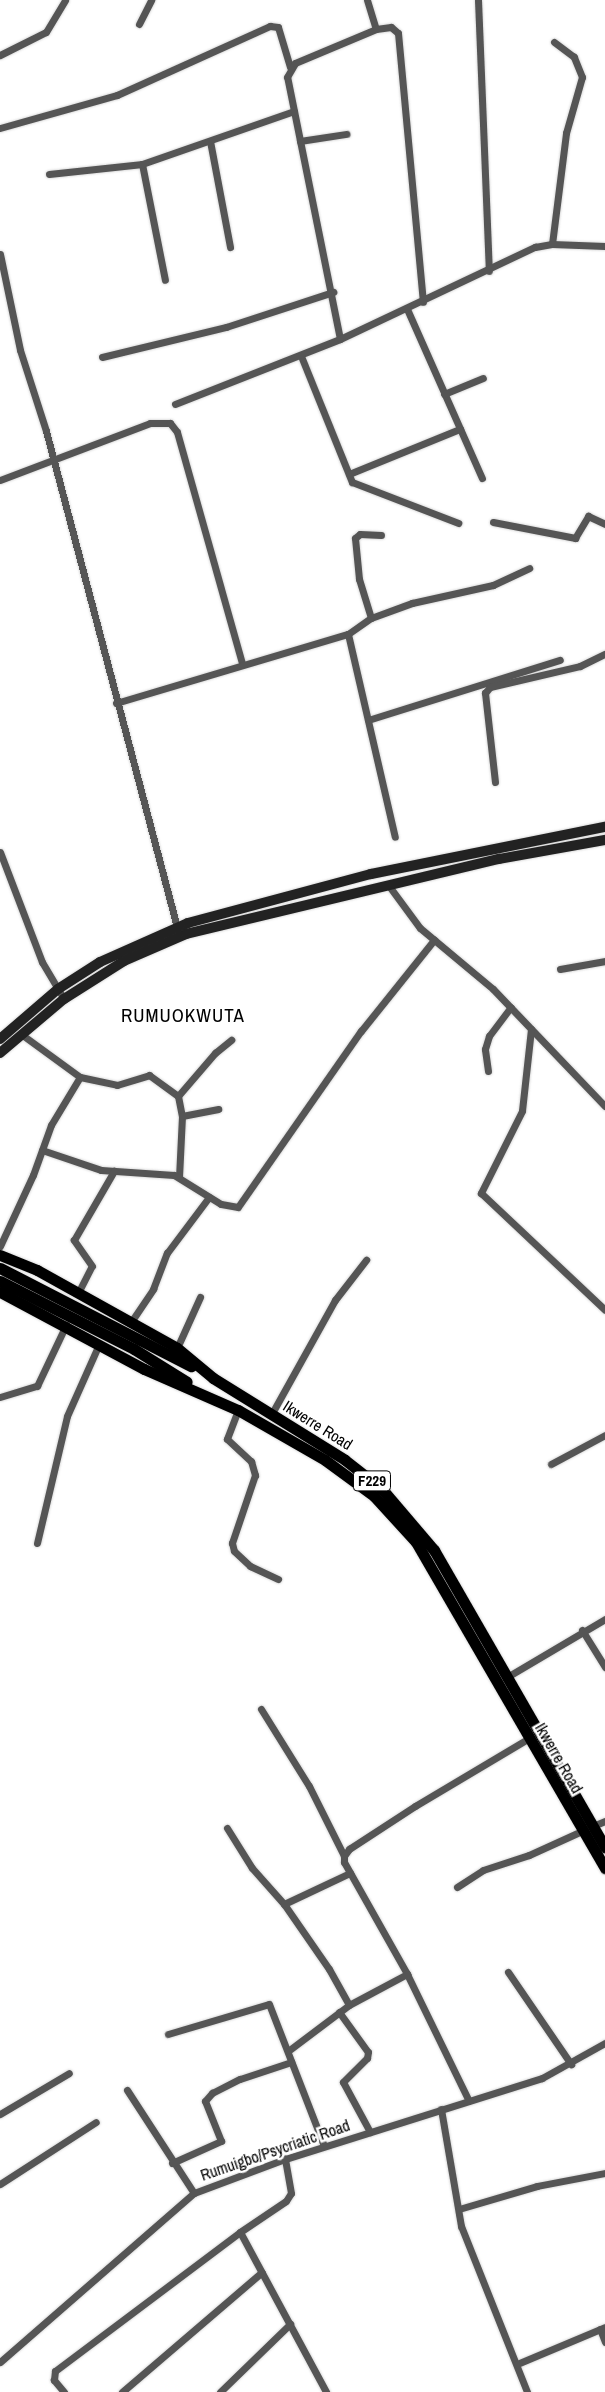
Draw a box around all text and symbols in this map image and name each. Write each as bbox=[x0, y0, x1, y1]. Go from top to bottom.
district label: RUMUOKWUTA bbox=[120, 1005, 246, 1027]
street label: Ikwerre Road bbox=[280, 1396, 356, 1454]
road number: F229 bbox=[352, 1468, 392, 1494]
street label: Ikwerre Road bbox=[531, 1719, 587, 1797]
street label: Rumuigbo/Psycriatic Road bbox=[198, 2115, 352, 2185]

